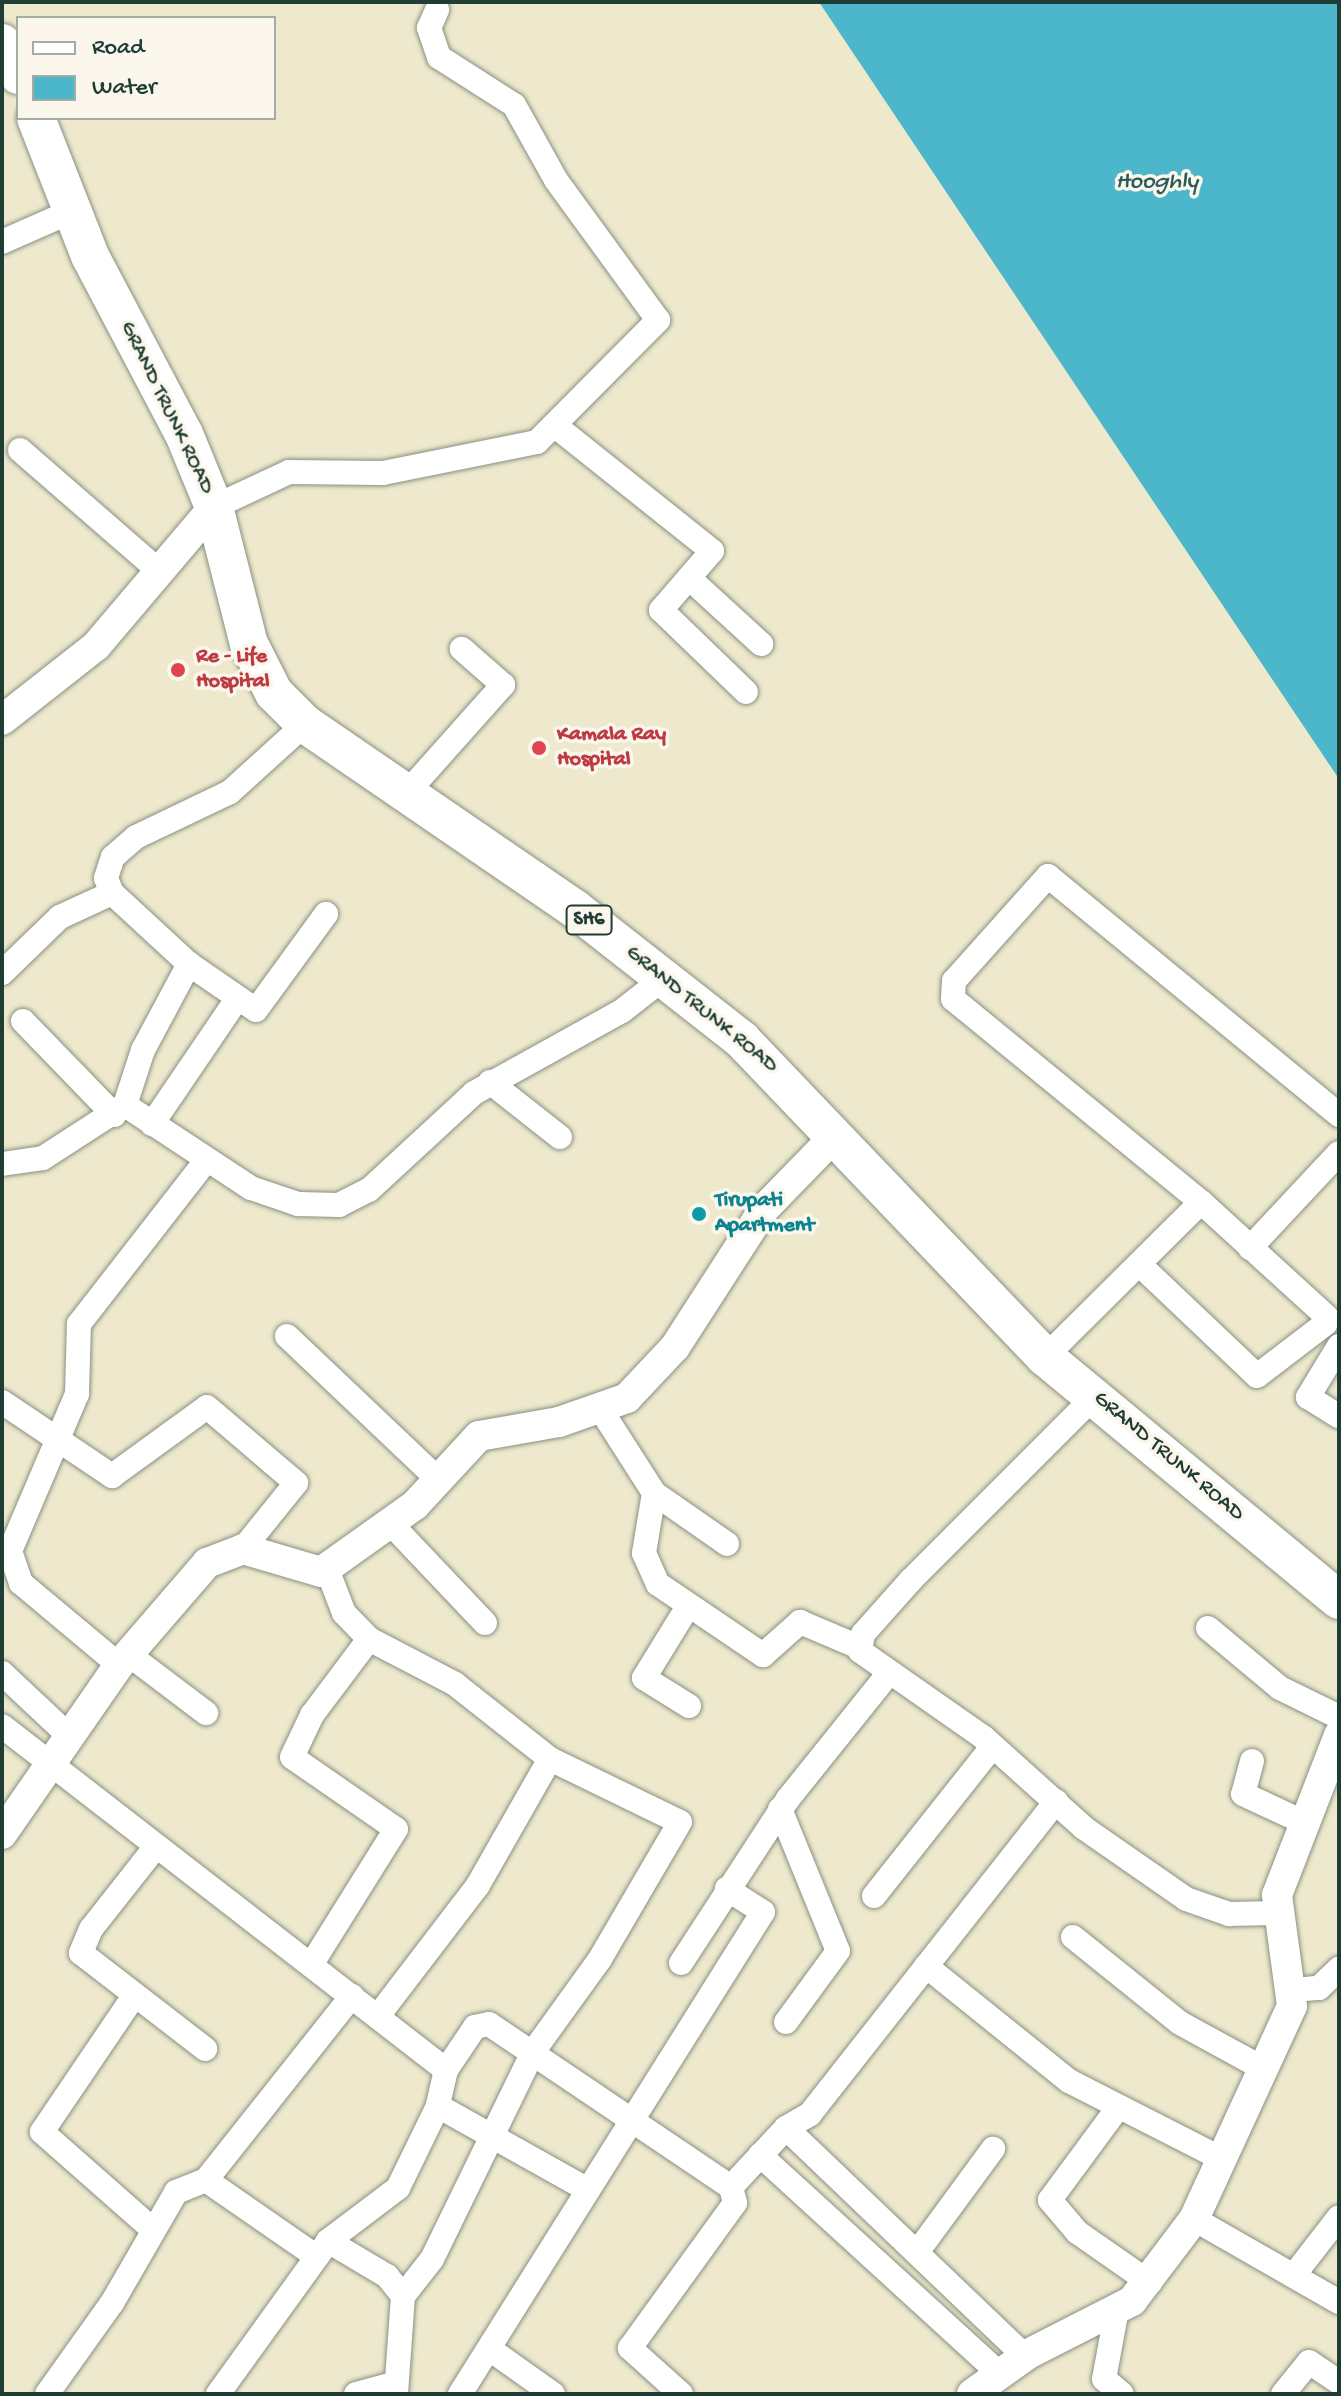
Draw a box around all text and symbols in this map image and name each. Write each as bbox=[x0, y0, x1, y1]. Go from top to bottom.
legend bbox=[16, 16, 276, 120]
text: Road bbox=[92, 34, 144, 63]
text: Water bbox=[92, 74, 156, 103]
water label: Hooghly bbox=[1116, 169, 1198, 197]
street label: GRAND TRUNK ROAD bbox=[113, 317, 219, 499]
place label: Re - Life Hospital bbox=[196, 644, 270, 696]
marker: Re - Life Hospital bbox=[167, 659, 189, 681]
place label: Kamala Ray Hospital bbox=[557, 722, 666, 774]
marker: Kamala Ray Hospital bbox=[528, 737, 550, 759]
road number: SH6 bbox=[565, 904, 613, 936]
street label: GRAND TRUNK ROAD bbox=[619, 940, 783, 1080]
place label: Tirupati Apartment bbox=[715, 1188, 814, 1240]
marker: Tirupati Apartment bbox=[690, 1205, 708, 1223]
street label: GRAND TRUNK ROAD bbox=[1087, 1386, 1249, 1528]

